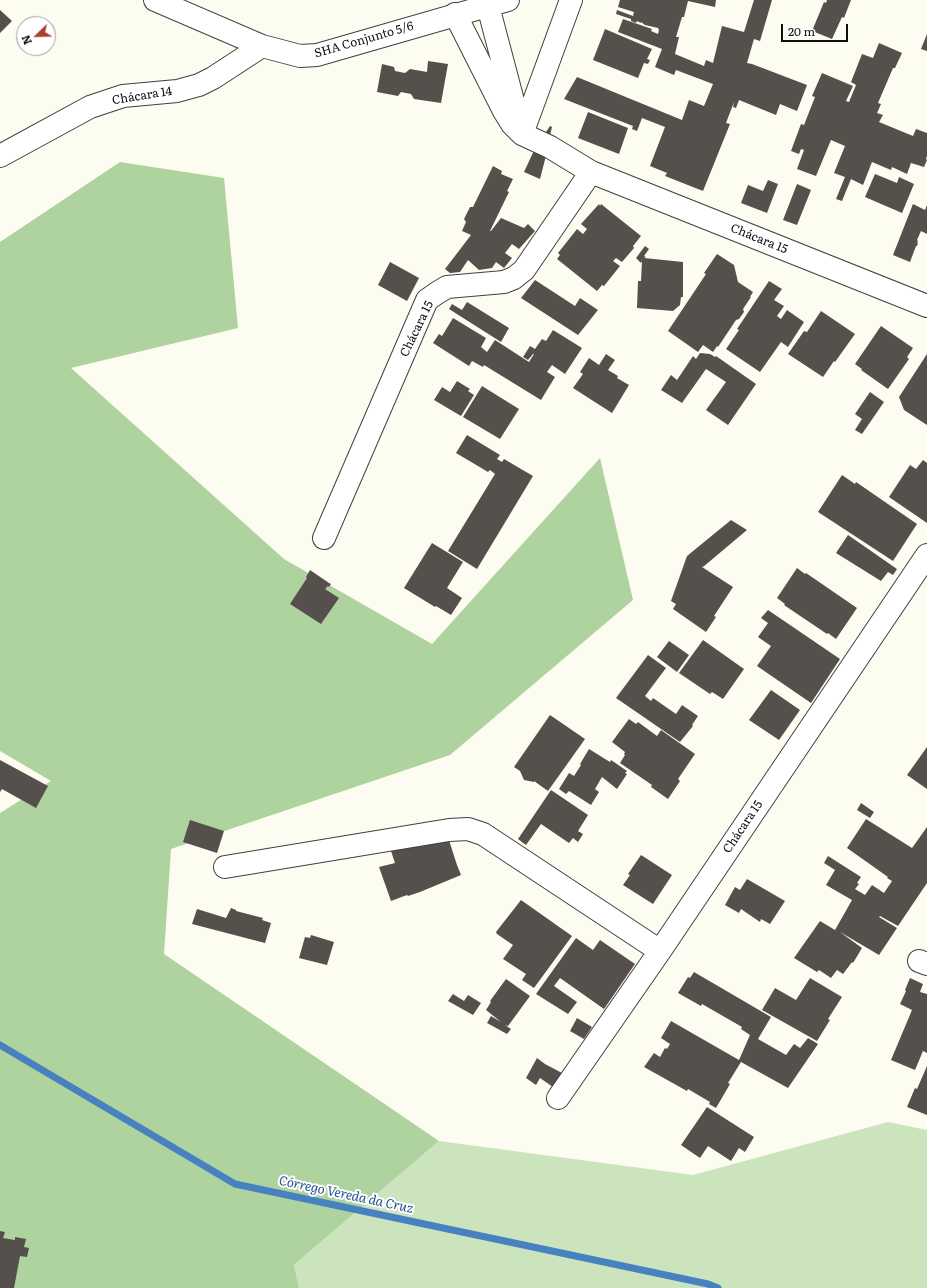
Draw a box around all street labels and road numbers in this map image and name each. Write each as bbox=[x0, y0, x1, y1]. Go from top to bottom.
street label: SHA Conjunto 5/6 bbox=[313, 19, 415, 61]
street label: Chácara 14 bbox=[111, 84, 173, 108]
street label: Chácara 15 bbox=[728, 221, 790, 257]
street label: Chácara 15 bbox=[397, 299, 437, 359]
street label: Chácara 15 bbox=[720, 798, 766, 856]

